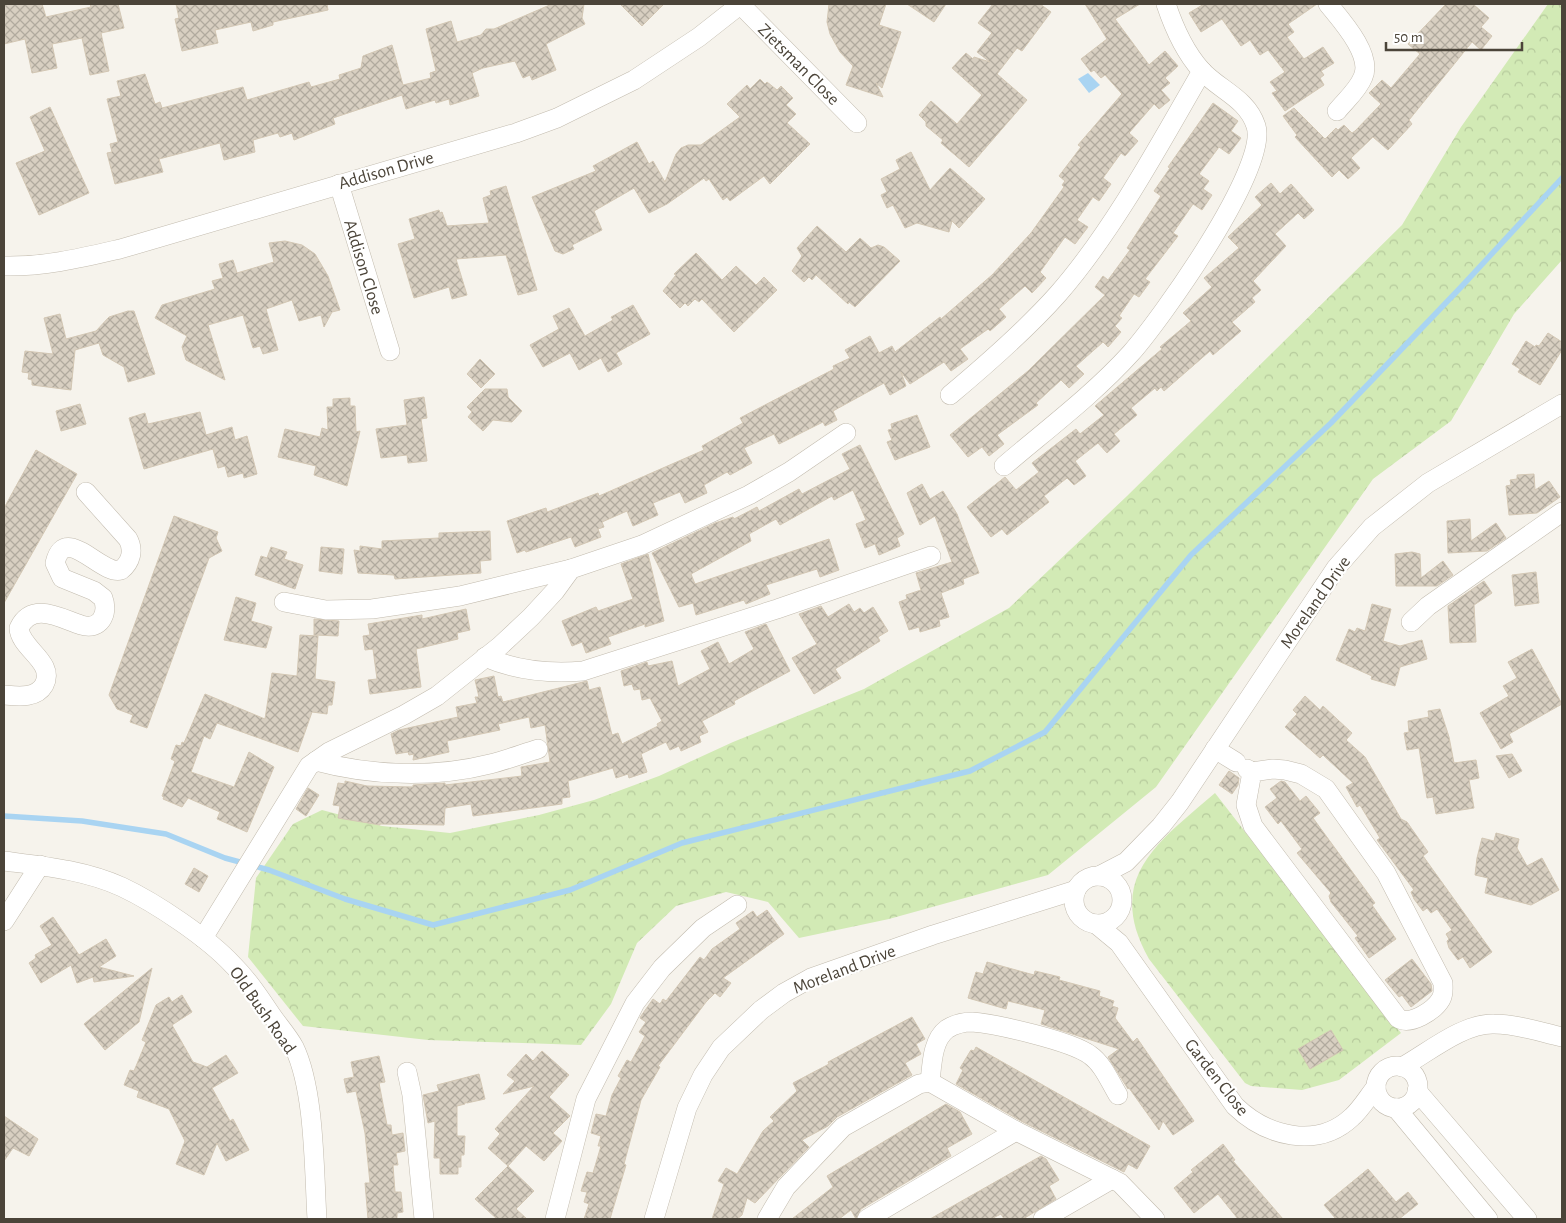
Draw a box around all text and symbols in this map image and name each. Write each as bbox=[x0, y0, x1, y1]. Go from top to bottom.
scale bar bbox=[1386, 20, 1522, 52]
street label: Zietsman Close bbox=[754, 21, 842, 109]
text: 50 m bbox=[1394, 30, 1423, 45]
street label: Addison Drive bbox=[337, 149, 436, 193]
street label: Addison Close bbox=[340, 218, 386, 317]
street label: Moreland Drive bbox=[1277, 553, 1354, 652]
street label: Moreland Drive bbox=[791, 942, 898, 998]
street label: Old Bush Road bbox=[226, 964, 299, 1057]
street label: Garden Close bbox=[1181, 1036, 1252, 1119]

